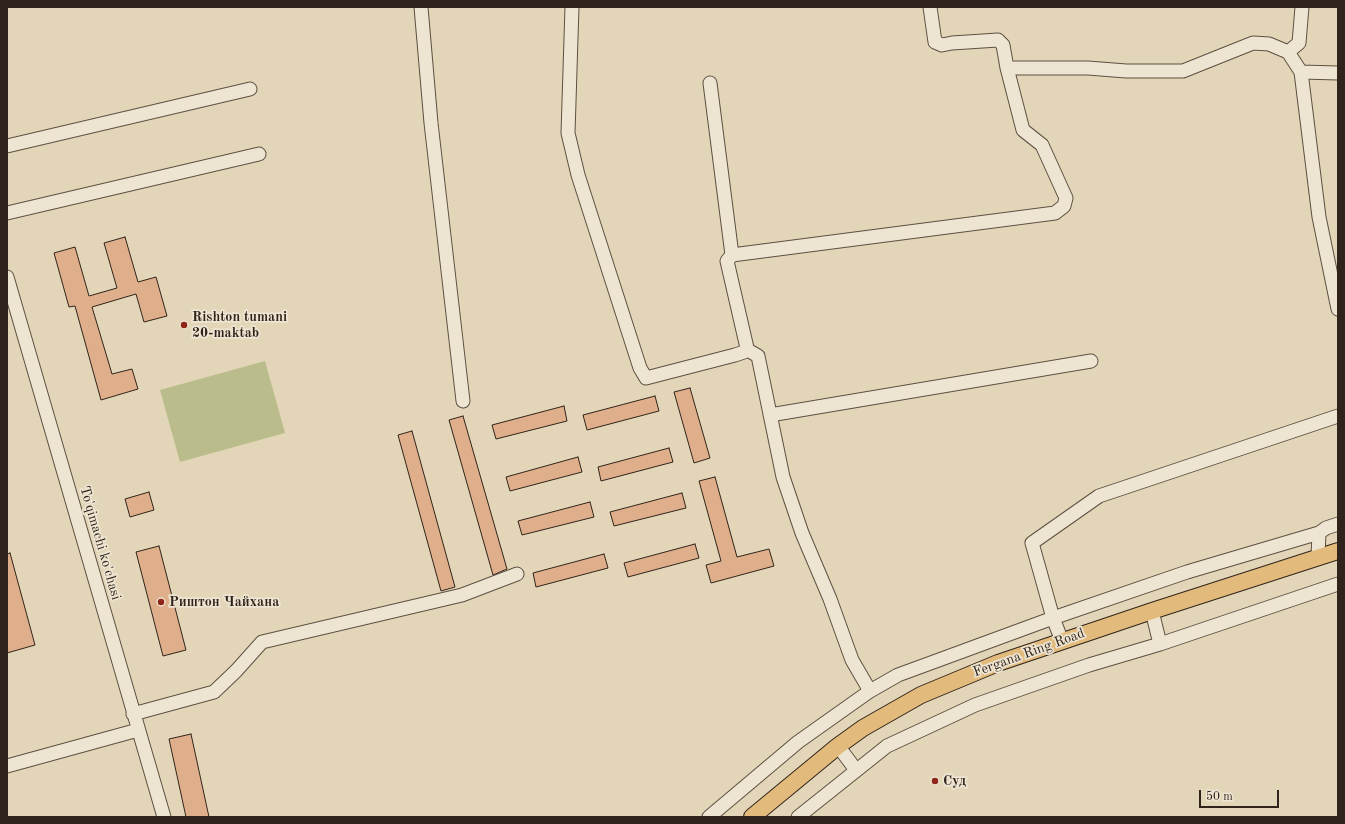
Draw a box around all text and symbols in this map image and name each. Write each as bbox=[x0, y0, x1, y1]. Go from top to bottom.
place label: Rishton tumani 20-maktab bbox=[192, 309, 287, 342]
marker: Rishton tumani 20-maktab bbox=[179, 320, 189, 330]
street label: To'qimachi ko'chasi bbox=[76, 484, 124, 602]
place label: Риштон Чайхана bbox=[169, 594, 279, 610]
marker: Риштон Чайхана bbox=[156, 597, 166, 607]
street label: Fergana Ring Road bbox=[971, 625, 1087, 681]
place label: Суд bbox=[943, 773, 966, 789]
marker: Суд bbox=[930, 776, 940, 786]
scale bar bbox=[1201, 782, 1281, 808]
text: 50 m bbox=[1206, 791, 1233, 803]

